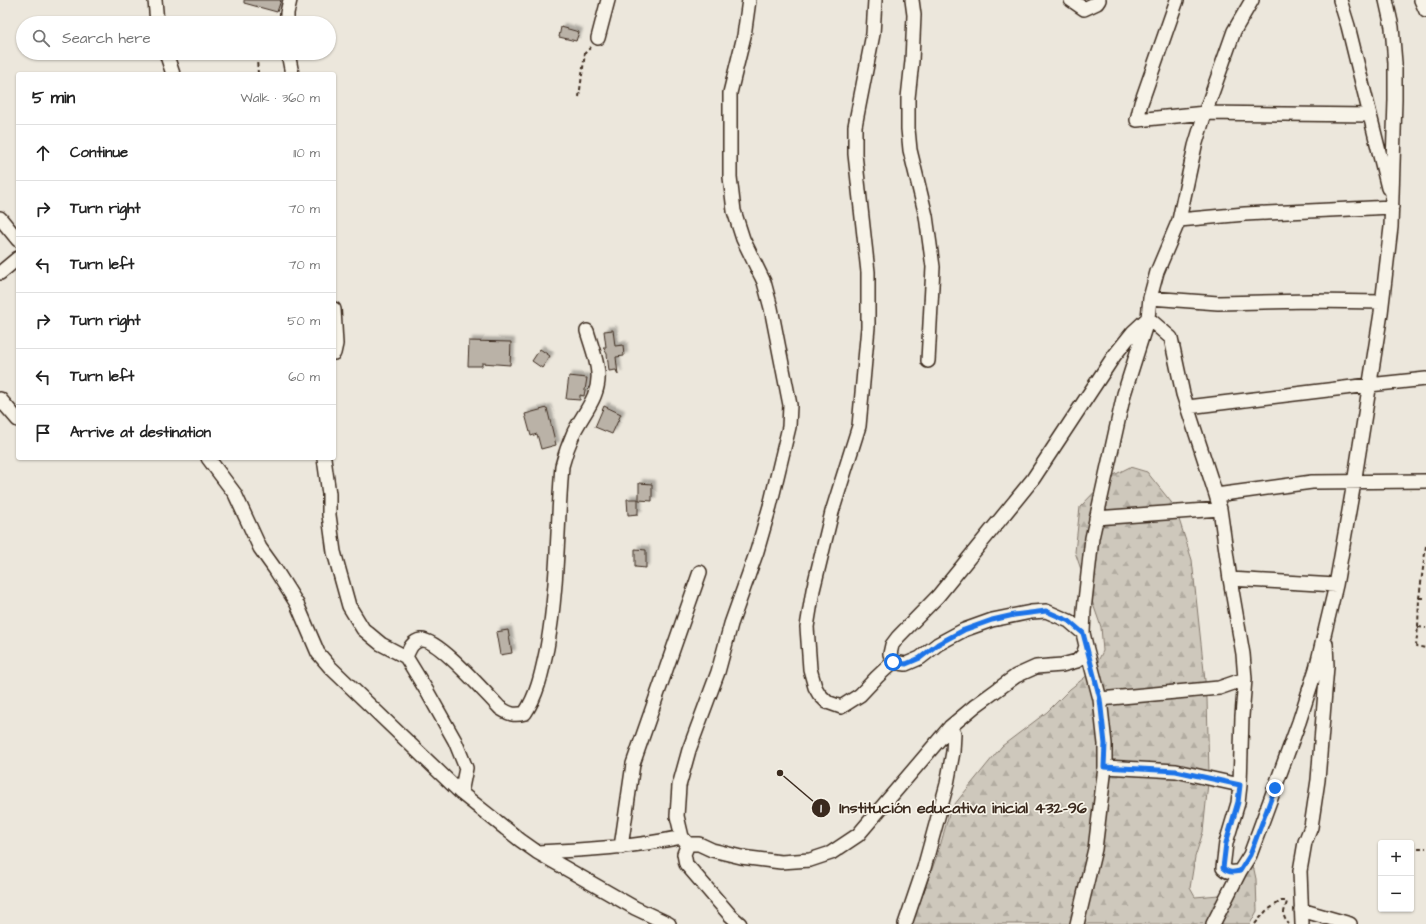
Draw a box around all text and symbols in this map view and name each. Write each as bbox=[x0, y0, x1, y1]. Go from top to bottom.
search box bbox=[16, 16, 336, 60]
icon: search bbox=[30, 27, 52, 49]
text: Search here bbox=[62, 28, 151, 49]
text: 5 min bbox=[32, 86, 75, 110]
text: Walk · 360 m bbox=[241, 89, 320, 107]
icon: ahead bbox=[32, 142, 54, 164]
text: Continue bbox=[70, 142, 128, 163]
text: 110 m bbox=[293, 144, 320, 162]
icon: right bbox=[32, 198, 54, 220]
text: Turn right bbox=[70, 198, 141, 219]
text: 70 m bbox=[288, 200, 320, 218]
icon: left bbox=[32, 254, 54, 276]
text: Turn left bbox=[70, 254, 134, 275]
text: 70 m bbox=[288, 256, 320, 274]
icon: right bbox=[32, 310, 54, 332]
text: Turn right bbox=[70, 310, 141, 331]
text: 50 m bbox=[287, 312, 320, 330]
icon: left bbox=[32, 366, 54, 388]
text: Turn left bbox=[70, 366, 134, 387]
text: 60 m bbox=[288, 368, 320, 386]
icon: arrive bbox=[32, 422, 54, 444]
text: Arrive at destination bbox=[70, 422, 211, 443]
route start bbox=[884, 653, 902, 671]
route end bbox=[1266, 779, 1284, 797]
callout: Institución educativa inicial 432-96 bbox=[811, 794, 1095, 822]
text: Institución educativa inicial 432-96 bbox=[839, 797, 1087, 819]
text: 1 bbox=[820, 800, 822, 817]
map controls bbox=[1378, 840, 1414, 912]
button: + bbox=[1378, 840, 1414, 876]
button: − bbox=[1378, 876, 1414, 912]

